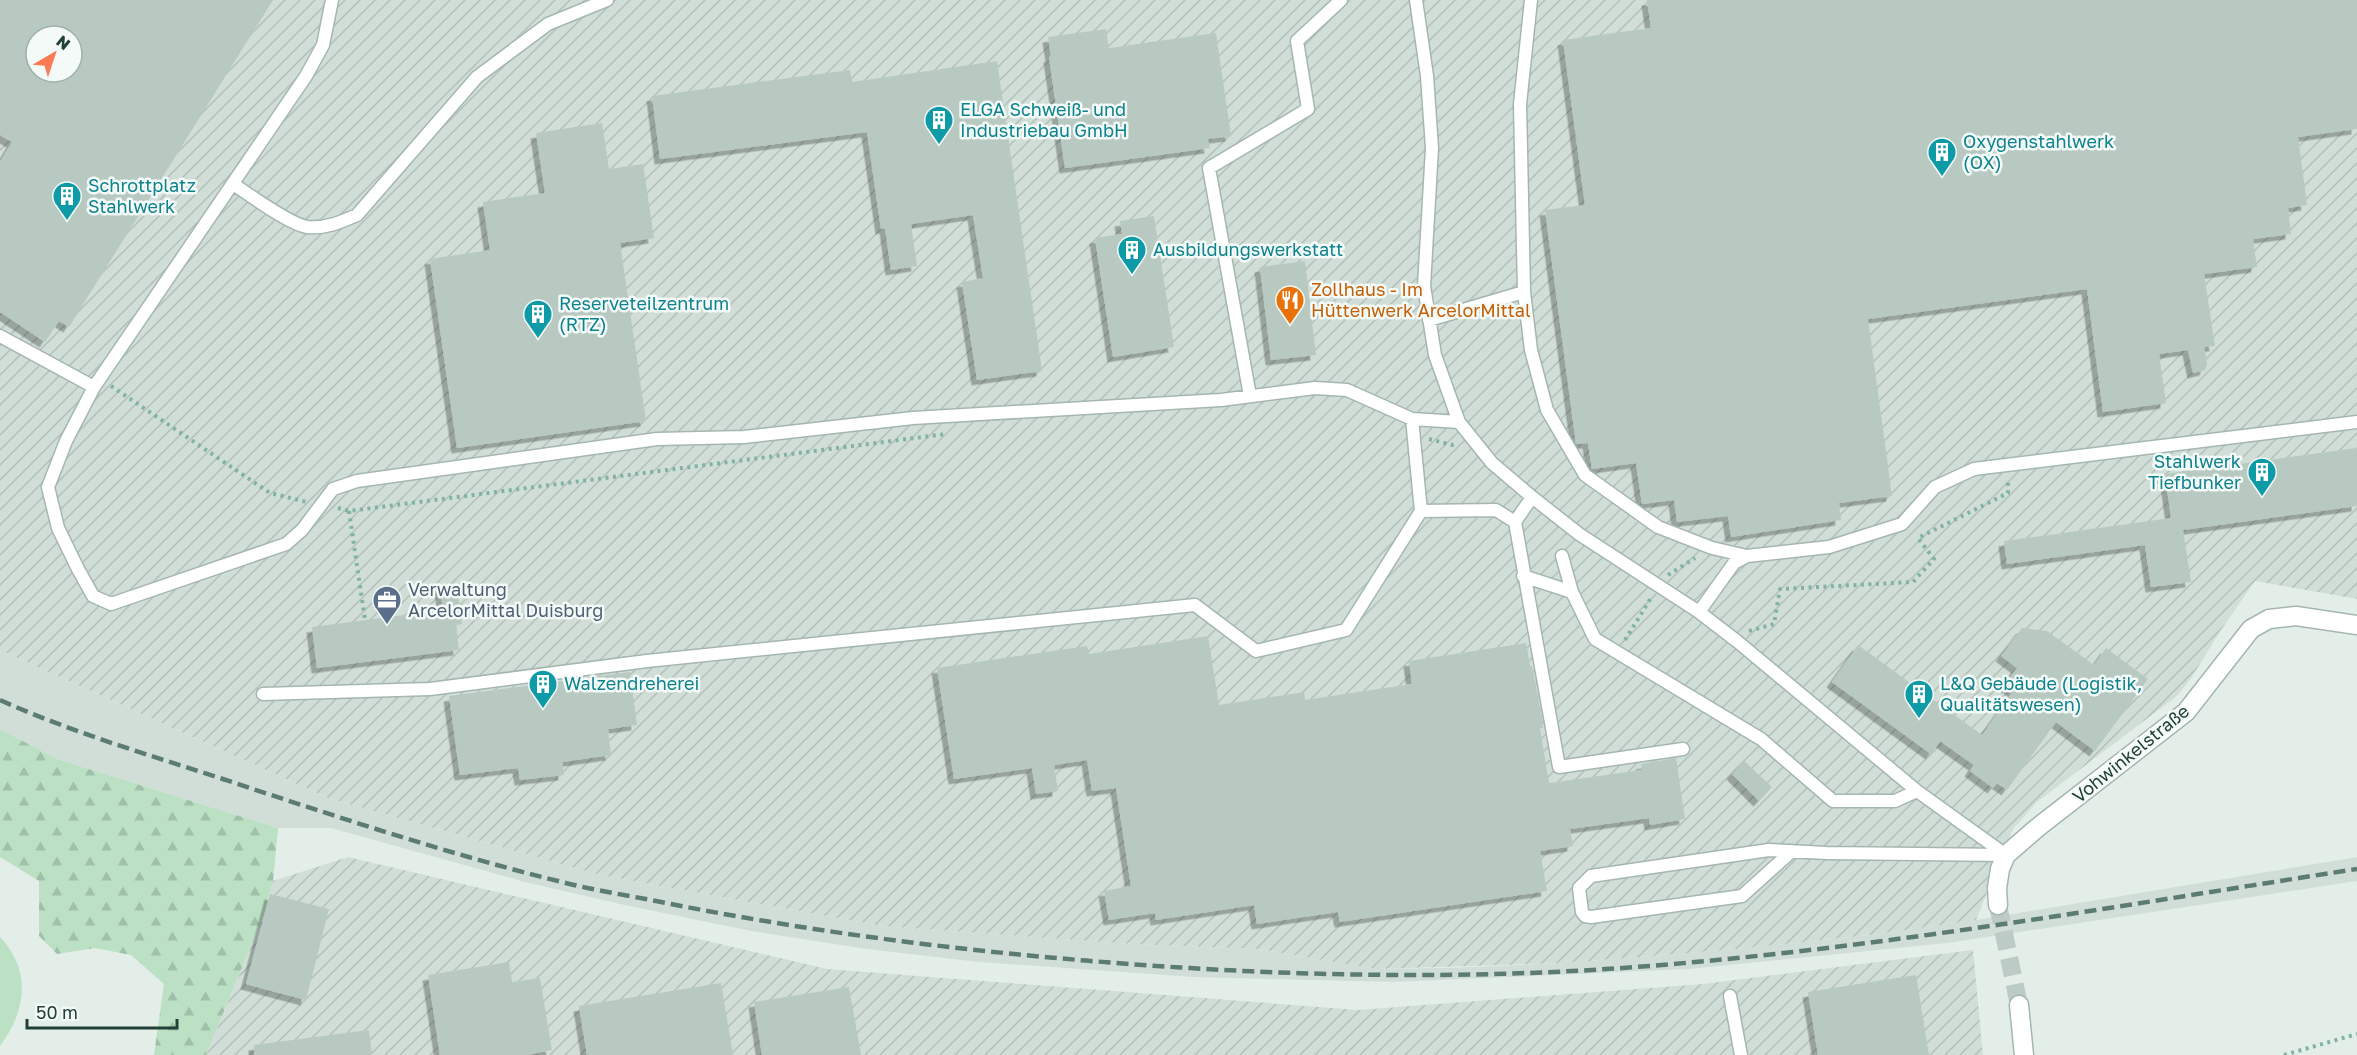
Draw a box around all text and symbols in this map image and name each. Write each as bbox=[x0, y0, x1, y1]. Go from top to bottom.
north arrow bbox=[24, 24, 84, 84]
text: N bbox=[52, 31, 74, 54]
place label: ELGA Schweiß- und Industriebau GmbH bbox=[960, 98, 1128, 141]
building icon: ELGA Schweiß- und Industriebau GmbH bbox=[923, 104, 955, 146]
place label: Oxygenstahlwerk (OX) bbox=[1963, 130, 2114, 173]
building icon: Oxygenstahlwerk (OX) bbox=[1926, 136, 1958, 178]
place label: Schrottplatz Stahlwerk bbox=[88, 174, 196, 217]
building icon: Schrottplatz Stahlwerk bbox=[51, 180, 83, 222]
building icon: Ausbildungswerkstatt bbox=[1116, 234, 1148, 276]
place label: Ausbildungswerkstatt bbox=[1153, 238, 1343, 260]
place label: Zollhaus - Im Hüttenwerk ArcelorMittal bbox=[1311, 278, 1531, 321]
restaurant icon: Zollhaus - Im Hüttenwerk ArcelorMittal bbox=[1274, 284, 1306, 326]
place label: Reserveteilzentrum (RTZ) bbox=[559, 292, 729, 335]
building icon: Reserveteilzentrum (RTZ) bbox=[522, 298, 554, 340]
place label: Stahlwerk Tiefbunker bbox=[2148, 450, 2241, 493]
building icon: Stahlwerk Tiefbunker bbox=[2246, 456, 2278, 498]
place label: Verwaltung ArcelorMittal Duisburg bbox=[408, 578, 603, 621]
office icon: Verwaltung ArcelorMittal Duisburg bbox=[371, 584, 403, 626]
building icon: Walzendreherei bbox=[527, 668, 559, 710]
place label: Walzendreherei bbox=[564, 672, 699, 694]
place label: L&Q Gebäude (Logistik, Qualitätswesen) bbox=[1940, 672, 2142, 715]
building icon: L&Q Gebäude (Logistik, Qualitätswesen) bbox=[1903, 678, 1935, 720]
street label: Vohwinkelstraße bbox=[2068, 699, 2193, 807]
scale bar bbox=[27, 992, 177, 1030]
text: 50 m bbox=[36, 1001, 78, 1023]

